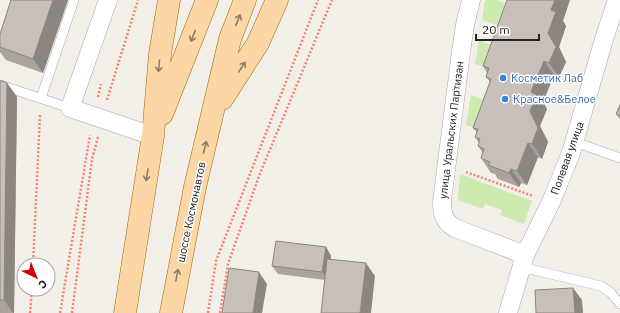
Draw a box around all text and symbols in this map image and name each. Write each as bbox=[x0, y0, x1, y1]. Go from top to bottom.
one-way arrow bbox=[234, 14, 242, 26]
scale bar bbox=[476, 16, 539, 42]
text: 20 m bbox=[482, 22, 510, 37]
one-way arrow bbox=[188, 30, 196, 42]
one-way arrow bbox=[156, 59, 163, 72]
street label: улица Уральских Партизан bbox=[436, 60, 466, 200]
one-way arrow bbox=[239, 61, 247, 73]
place label: Косметик Лаб bbox=[511, 71, 583, 85]
marker: Косметик Лаб bbox=[498, 73, 508, 83]
place label: Красное&Белое bbox=[513, 92, 596, 106]
marker: Красное&Белое bbox=[500, 94, 510, 104]
street label: Полевая улица bbox=[547, 119, 587, 197]
one-way arrow bbox=[201, 141, 209, 154]
street label: шоссе Космонавтов bbox=[173, 160, 209, 264]
one-way arrow bbox=[143, 168, 151, 181]
north arrow bbox=[16, 257, 56, 297]
one-way arrow bbox=[174, 268, 182, 281]
text: С bbox=[35, 277, 50, 292]

